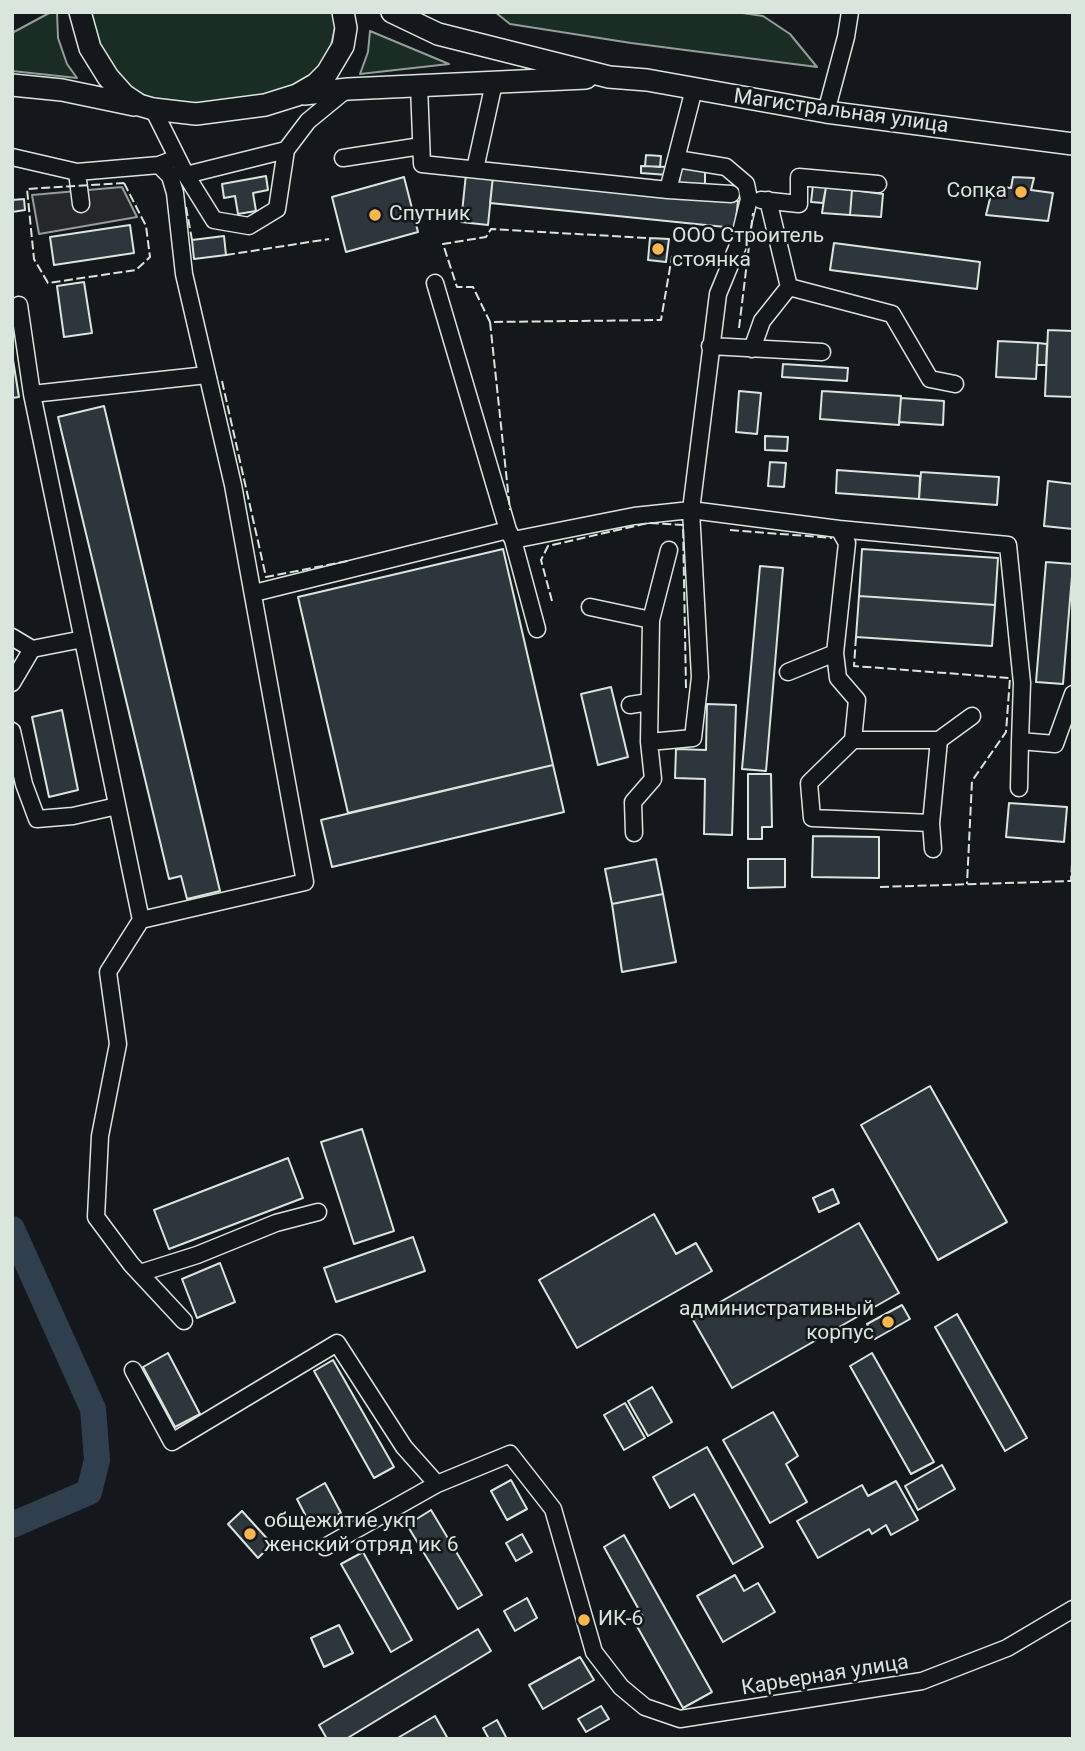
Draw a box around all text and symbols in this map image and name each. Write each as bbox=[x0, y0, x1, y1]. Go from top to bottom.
street label: Магистральная улица bbox=[732, 84, 950, 140]
place label: Сопка bbox=[946, 179, 1007, 205]
marker: Сопка bbox=[1013, 184, 1029, 200]
place label: Спутник bbox=[389, 202, 470, 228]
marker: Спутник bbox=[367, 207, 383, 223]
place label: ООО Строитель стоянка bbox=[672, 224, 824, 274]
marker: ООО Строитель стоянка bbox=[650, 241, 666, 257]
place label: административный корпус bbox=[679, 1297, 874, 1347]
marker: административный корпус bbox=[880, 1314, 896, 1330]
place label: общежитие укп женский отряд ик 6 bbox=[264, 1509, 458, 1559]
marker: общежитие укп женский отряд ик 6 bbox=[242, 1526, 258, 1542]
place label: ИК-6 bbox=[598, 1607, 643, 1633]
marker: ИК-6 bbox=[576, 1612, 592, 1628]
street label: Карьерная улица bbox=[740, 1650, 910, 1702]

